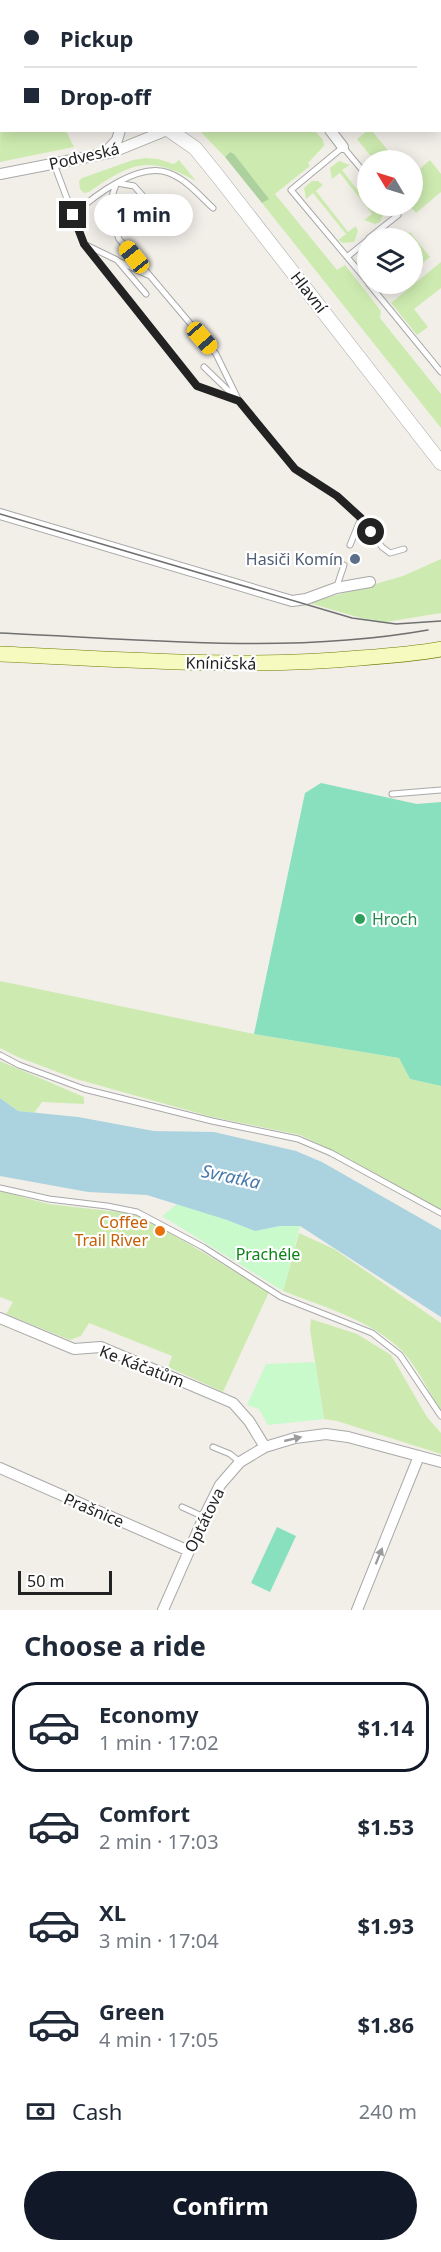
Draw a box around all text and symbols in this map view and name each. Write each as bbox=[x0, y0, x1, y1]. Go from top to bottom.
text: Pickup bbox=[60, 23, 133, 53]
text: Drop-off bbox=[60, 81, 151, 111]
street label: Podveská bbox=[47, 137, 121, 175]
north arrow bbox=[357, 150, 423, 216]
map controls bbox=[357, 150, 423, 294]
callout: 1 min bbox=[94, 194, 193, 236]
route end bbox=[59, 201, 86, 228]
text: 1 min bbox=[116, 201, 171, 228]
button: layers bbox=[357, 228, 423, 294]
car bbox=[116, 237, 152, 277]
street label: Hlavní bbox=[286, 267, 333, 318]
car bbox=[183, 319, 221, 357]
route start bbox=[357, 518, 384, 545]
place label: Hasiči Komín bbox=[246, 548, 343, 570]
marker: Hasiči Komín bbox=[348, 552, 362, 566]
street label: Kníničská bbox=[185, 651, 257, 675]
place label: Hroch bbox=[372, 908, 417, 930]
marker: Hroch bbox=[353, 912, 367, 926]
water label: Svratka bbox=[199, 1158, 263, 1194]
place label: Coffee Trail River bbox=[74, 1211, 148, 1251]
marker: Coffee Trail River bbox=[153, 1224, 167, 1238]
park label: Prachéle bbox=[236, 1243, 300, 1265]
street label: Ke Káčatům bbox=[96, 1340, 188, 1392]
one-way arrow bbox=[284, 1433, 302, 1443]
street label: Optátova bbox=[179, 1484, 229, 1556]
street label: Prašnice bbox=[61, 1488, 127, 1532]
one-way arrow bbox=[375, 1547, 384, 1565]
scale bar bbox=[18, 1568, 112, 1596]
text: 50 m bbox=[27, 1570, 64, 1592]
text: Choose a ride bbox=[24, 1627, 206, 1664]
text: Economy bbox=[99, 1699, 198, 1729]
icon: car bbox=[27, 1700, 81, 1754]
text: $1.14 bbox=[357, 1712, 414, 1742]
text: 1 min · 17:02 bbox=[99, 1729, 219, 1756]
text: Comfort bbox=[99, 1798, 190, 1828]
icon: car bbox=[27, 1799, 81, 1853]
text: $1.53 bbox=[357, 1811, 414, 1841]
text: 2 min · 17:03 bbox=[99, 1828, 219, 1855]
text: XL bbox=[99, 1897, 126, 1927]
icon: car bbox=[27, 1898, 81, 1952]
text: $1.93 bbox=[357, 1910, 414, 1940]
text: 3 min · 17:04 bbox=[99, 1927, 219, 1954]
text: Green bbox=[99, 1996, 165, 2026]
icon: car bbox=[27, 1997, 81, 2051]
text: $1.86 bbox=[357, 2009, 414, 2039]
text: 4 min · 17:05 bbox=[99, 2026, 219, 2053]
icon: cash bbox=[24, 2095, 57, 2128]
text: Cash bbox=[72, 2096, 122, 2126]
text: 240 m bbox=[359, 2098, 417, 2125]
button: Confirm bbox=[24, 2171, 417, 2240]

